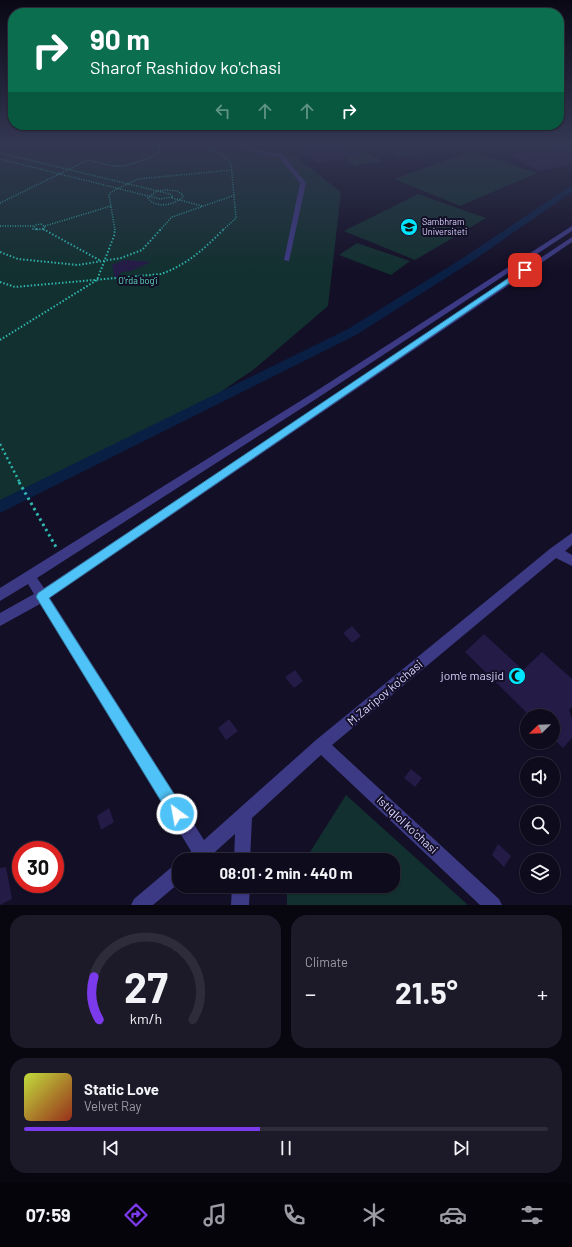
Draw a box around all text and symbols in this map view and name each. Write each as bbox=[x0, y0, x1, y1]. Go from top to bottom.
text: 90 m bbox=[90, 22, 150, 56]
icon: right bbox=[24, 24, 76, 76]
text: Sharof Rashidov ko'chasi bbox=[90, 56, 281, 78]
icon: left bbox=[212, 100, 234, 122]
icon: ahead bbox=[254, 100, 276, 122]
icon: ahead bbox=[296, 100, 318, 122]
icon: right bbox=[338, 100, 360, 122]
place label: Sambhram Universiteti bbox=[422, 216, 467, 237]
school or university icon: Sambhram Universiteti bbox=[399, 217, 419, 237]
pin bbox=[508, 253, 542, 287]
icon: arrive bbox=[514, 259, 536, 281]
park label: O’rda bog’i bbox=[118, 275, 158, 286]
street label: M.Zaripov ko'chasi bbox=[344, 657, 425, 728]
mosque icon: jom'e masjid bbox=[507, 666, 527, 686]
place label: jom'e masjid bbox=[440, 668, 504, 682]
north arrow bbox=[520, 709, 560, 749]
map controls bbox=[520, 709, 560, 893]
button: sound bbox=[520, 757, 560, 797]
street label: Istiqlol ko'chasi bbox=[374, 792, 441, 856]
position arrow bbox=[156, 793, 198, 835]
button: search bbox=[520, 805, 560, 845]
speed limit sign: 30 bbox=[12, 841, 64, 893]
button: layers bbox=[520, 853, 560, 893]
text: 08:01 · 2 min · 440 m bbox=[219, 864, 353, 882]
text: Climate bbox=[305, 954, 348, 970]
text: 27 bbox=[124, 960, 168, 1010]
text: 21.5° bbox=[395, 974, 458, 1010]
text: − bbox=[305, 980, 316, 1006]
text: + bbox=[537, 980, 548, 1006]
text: km/h bbox=[129, 1009, 162, 1026]
text: Static Love bbox=[84, 1080, 159, 1098]
text: Velvet Ray bbox=[84, 1098, 142, 1114]
icon: previous bbox=[100, 1137, 122, 1159]
icon: pause bbox=[275, 1137, 297, 1159]
icon: next bbox=[450, 1137, 472, 1159]
icon: directions bbox=[122, 1201, 150, 1229]
icon: music bbox=[201, 1201, 229, 1229]
icon: phone bbox=[280, 1201, 308, 1229]
icon: climate bbox=[360, 1201, 388, 1229]
icon: car bbox=[439, 1201, 467, 1229]
icon: filters bbox=[518, 1201, 546, 1229]
text: 07:59 bbox=[26, 1204, 71, 1226]

